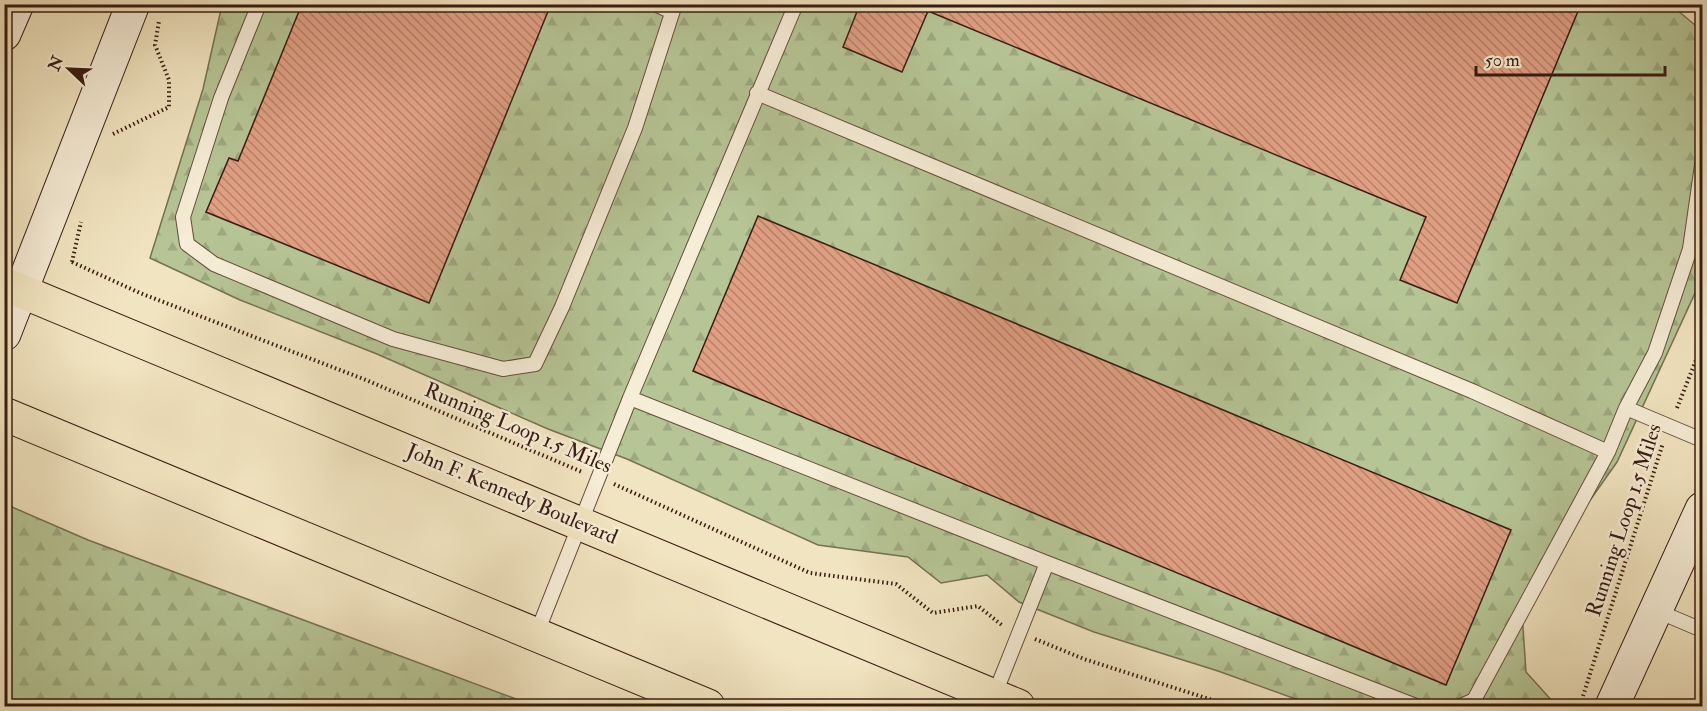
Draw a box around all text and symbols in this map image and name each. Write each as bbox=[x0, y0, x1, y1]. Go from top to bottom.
north arrow bbox=[39, 39, 99, 99]
scale bar bbox=[1476, 39, 1665, 77]
text: 50 m bbox=[1485, 49, 1520, 72]
text: N bbox=[44, 52, 68, 75]
street label: Running Loop 1.5 Miles bbox=[420, 376, 616, 480]
street label: Running Loop 1.5 Miles bbox=[1580, 420, 1668, 620]
street label: John F. Kennedy Boulevard bbox=[401, 437, 622, 551]

